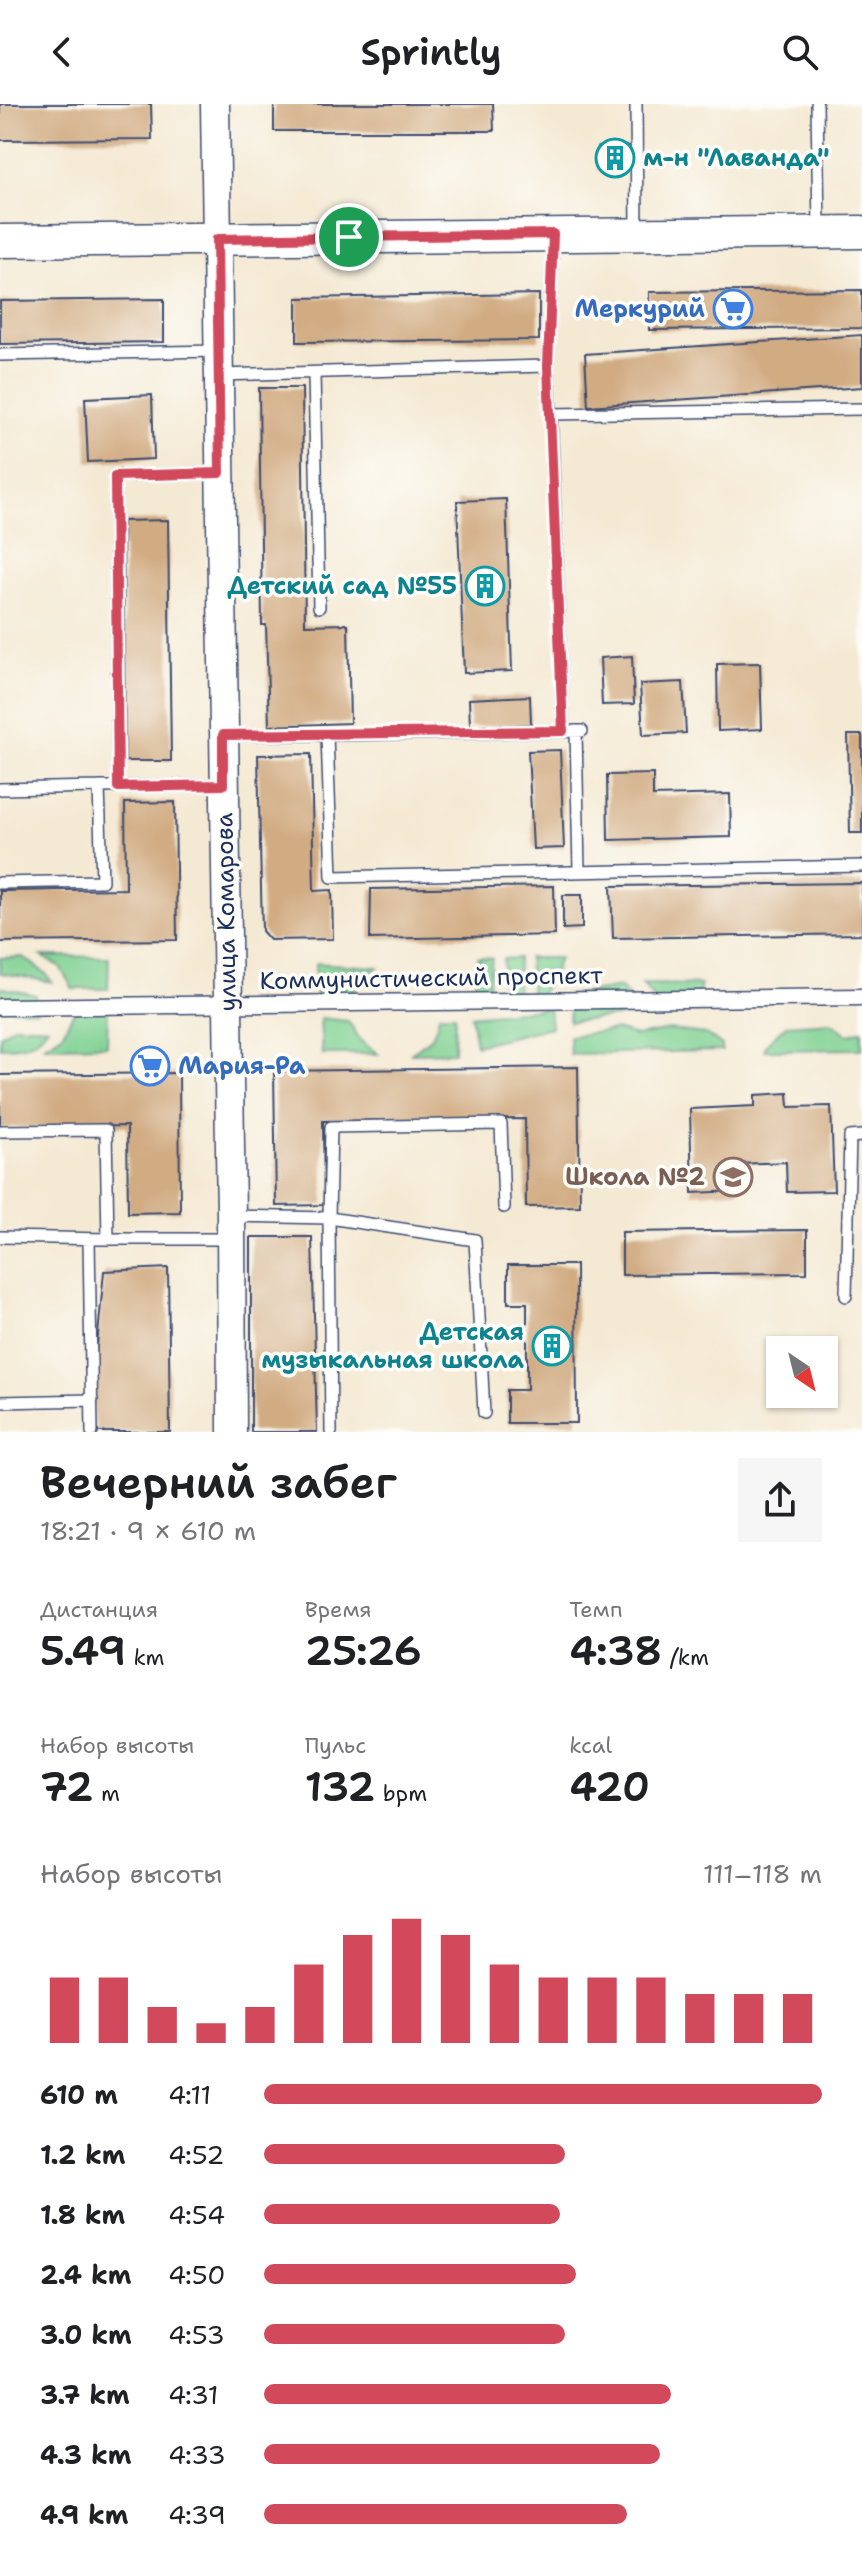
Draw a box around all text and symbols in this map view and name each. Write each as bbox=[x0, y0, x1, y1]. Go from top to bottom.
text: Sprintly bbox=[360, 28, 502, 77]
icon: back bbox=[40, 30, 84, 74]
icon: search bbox=[778, 30, 822, 74]
building icon: м-н "Лаванда" bbox=[594, 137, 636, 179]
place label: м-н "Лаванда" bbox=[643, 142, 829, 174]
pin bbox=[315, 203, 383, 271]
icon: arrive bbox=[327, 215, 371, 259]
supermarket icon: Меркурий bbox=[712, 288, 754, 330]
place label: Меркурий bbox=[574, 293, 705, 325]
building icon: Детский сад №55 bbox=[464, 565, 506, 607]
place label: Детский сад №55 bbox=[227, 570, 457, 602]
street label: улица Комарова bbox=[208, 812, 244, 1012]
street label: Коммунистический проспект bbox=[259, 959, 604, 997]
supermarket icon: Мария-Ра bbox=[129, 1045, 171, 1087]
place label: Мария-Ра bbox=[178, 1050, 306, 1082]
school or university icon: Школа №2 bbox=[712, 1156, 754, 1198]
place label: Школа №2 bbox=[565, 1161, 705, 1193]
place label: Детская музыкальная школа bbox=[261, 1316, 525, 1376]
building icon: Детская музыкальная школа bbox=[531, 1325, 573, 1367]
north arrow bbox=[766, 1336, 838, 1408]
map controls bbox=[766, 1336, 838, 1408]
text: Вечерний забег bbox=[40, 1453, 397, 1512]
button: share bbox=[738, 1458, 822, 1542]
text: 18:21 · 9 × 610 m bbox=[40, 1513, 256, 1548]
text: Дистанция bbox=[40, 1595, 158, 1624]
text: Время bbox=[305, 1595, 372, 1624]
text: Темп bbox=[569, 1595, 623, 1624]
text: 5.49 bbox=[40, 1624, 126, 1678]
text: 25:26 bbox=[305, 1624, 422, 1678]
text: 4:38 bbox=[569, 1624, 662, 1678]
text: km bbox=[126, 1643, 165, 1672]
text: /km bbox=[662, 1643, 709, 1672]
text: Набор высоты bbox=[40, 1731, 194, 1760]
text: Пульс bbox=[305, 1731, 366, 1760]
text: kcal bbox=[569, 1731, 612, 1760]
text: 72 bbox=[40, 1760, 94, 1814]
text: 132 bbox=[305, 1760, 375, 1814]
text: 420 bbox=[569, 1760, 650, 1814]
text: m bbox=[94, 1779, 120, 1808]
text: bpm bbox=[375, 1779, 427, 1808]
text: Набор высоты bbox=[40, 1856, 222, 1891]
text: 111–118 m bbox=[703, 1856, 822, 1891]
text: 610 m bbox=[40, 2077, 118, 2112]
text: 4:11 bbox=[168, 2077, 211, 2112]
text: 1.2 km bbox=[40, 2137, 125, 2172]
text: 4:52 bbox=[168, 2137, 224, 2172]
text: 1.8 km bbox=[40, 2197, 125, 2232]
text: 4:54 bbox=[168, 2197, 225, 2232]
text: 2.4 km bbox=[40, 2257, 131, 2292]
text: 4:50 bbox=[168, 2257, 226, 2292]
text: 3.0 km bbox=[40, 2317, 132, 2352]
text: 4:53 bbox=[168, 2317, 225, 2352]
text: 3.7 km bbox=[40, 2377, 130, 2412]
text: 4:31 bbox=[168, 2377, 219, 2412]
text: 4.3 km bbox=[40, 2437, 131, 2472]
text: 4:33 bbox=[168, 2437, 226, 2472]
text: 4.9 km bbox=[40, 2497, 129, 2532]
text: 4:39 bbox=[168, 2497, 226, 2532]

